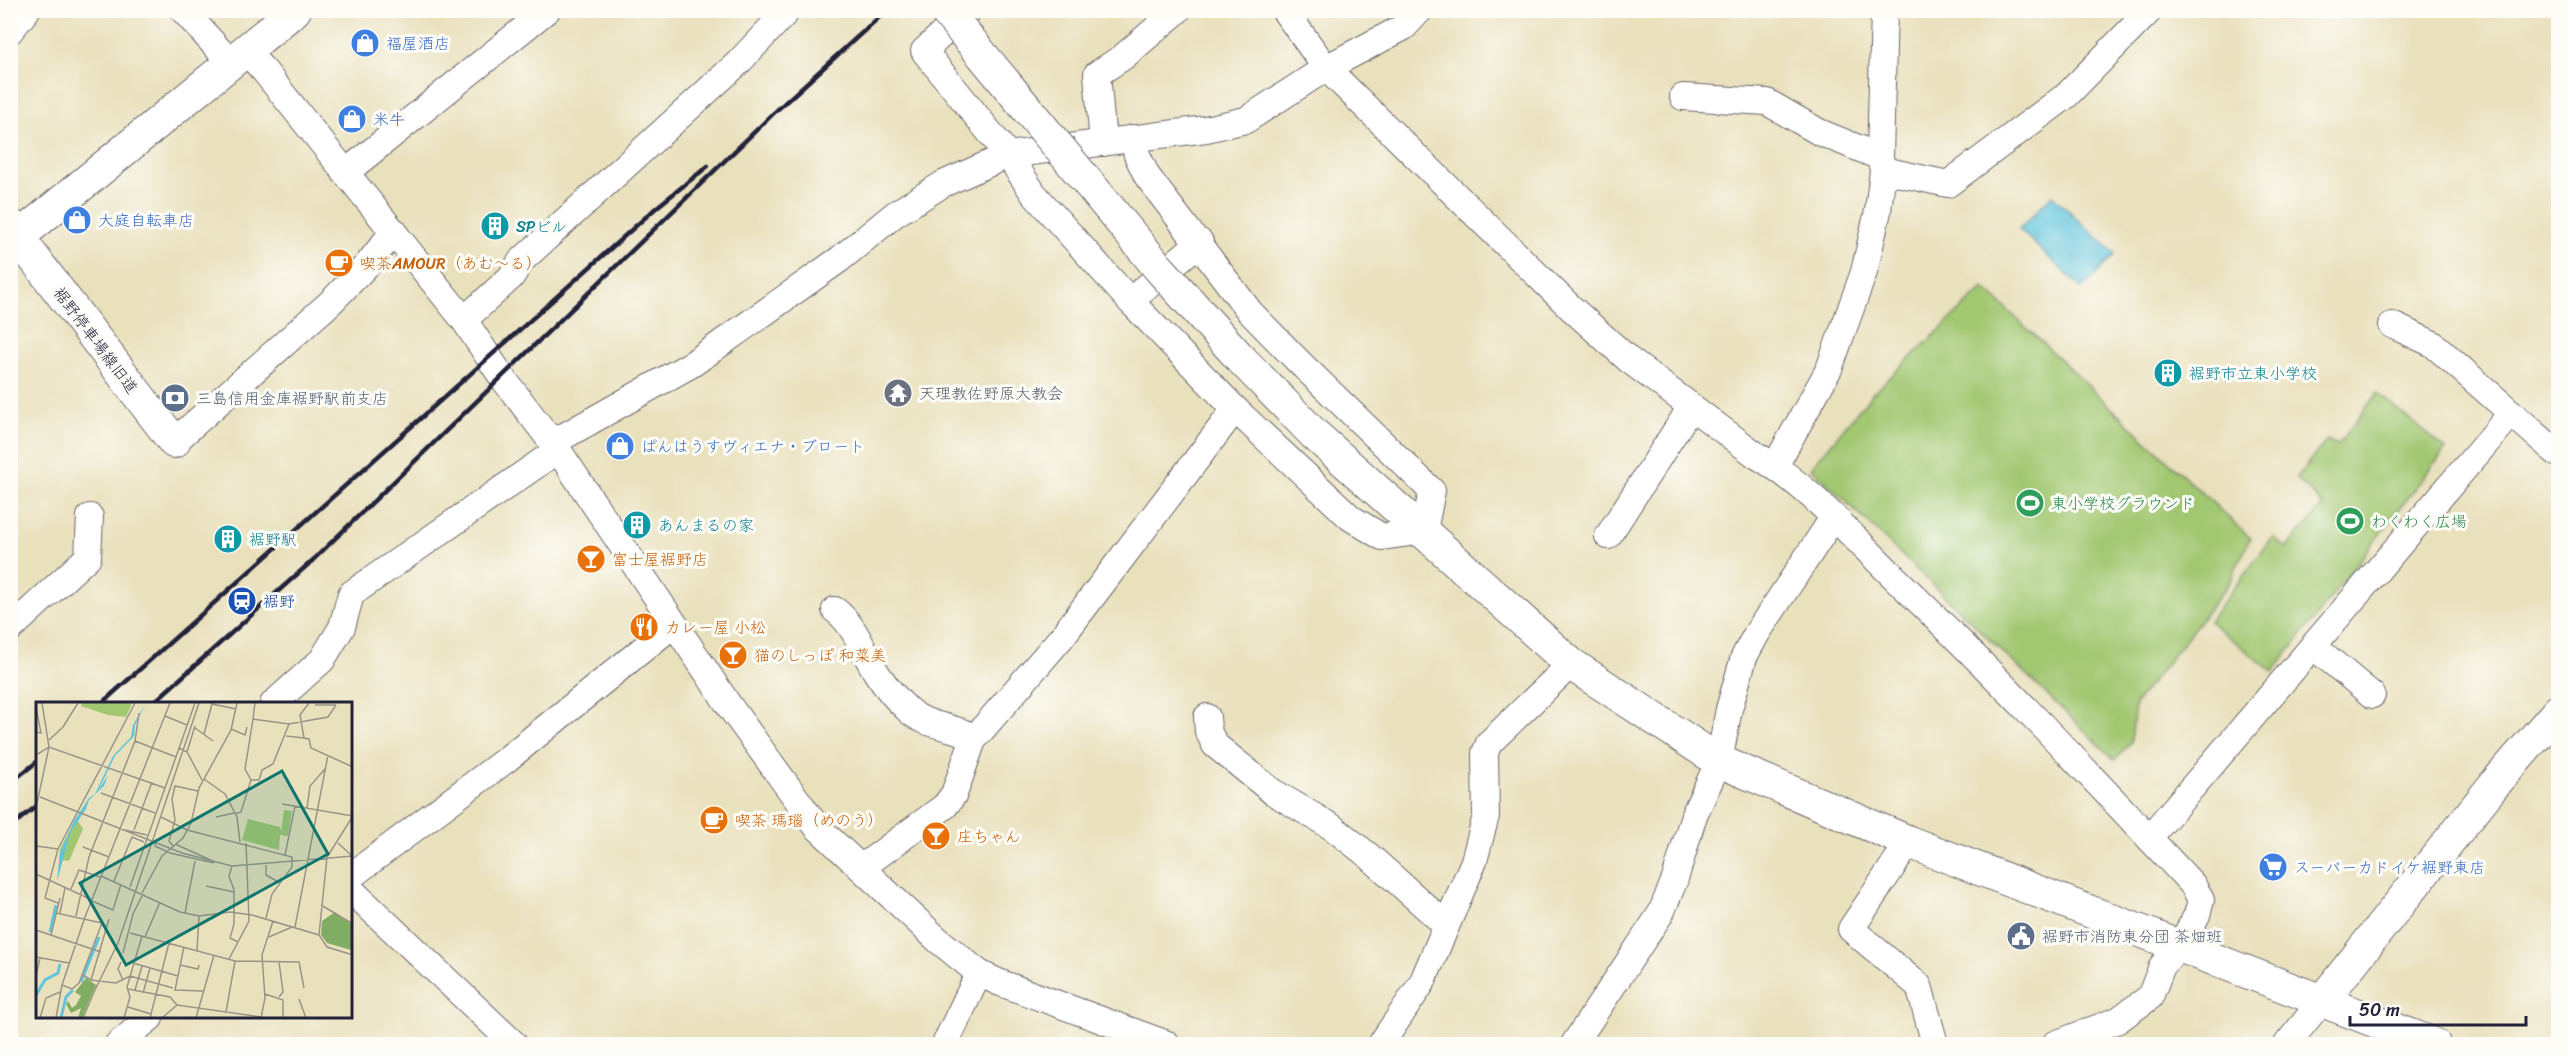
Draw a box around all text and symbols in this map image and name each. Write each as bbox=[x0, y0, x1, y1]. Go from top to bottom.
shop icon: 福屋酒店 bbox=[349, 27, 381, 59]
place label: 福屋酒店 bbox=[386, 29, 450, 58]
shop icon: 米牛 bbox=[336, 103, 368, 135]
place label: 米牛 bbox=[373, 105, 405, 134]
shop icon: 大庭自転車店 bbox=[61, 204, 93, 236]
place label: 大庭自転車店 bbox=[98, 206, 194, 235]
building icon: SPビル bbox=[479, 210, 511, 242]
place label: SPビル bbox=[516, 212, 567, 241]
cafe icon: 喫茶AMOUR（あむ〜る） bbox=[323, 247, 355, 279]
place label: 喫茶AMOUR（あむ〜る） bbox=[360, 249, 542, 278]
street label: 裾野停車場線旧道 bbox=[45, 280, 146, 400]
building icon: 裾野市立東小学校 bbox=[2152, 357, 2184, 389]
place label: 裾野市立東小学校 bbox=[2189, 359, 2317, 388]
temple icon: 天理教佐野原大教会 bbox=[882, 377, 914, 409]
place label: 天理教佐野原大教会 bbox=[919, 379, 1063, 408]
bank icon: 三島信用金庫裾野駅前支店 bbox=[159, 382, 191, 414]
place label: 三島信用金庫裾野駅前支店 bbox=[196, 384, 388, 413]
shop icon: ぱんはうすヴィエナ・ブロート bbox=[604, 430, 636, 462]
place label: ぱんはうすヴィエナ・ブロート bbox=[641, 432, 865, 461]
sports icon: 東小学校グラウンド bbox=[2014, 487, 2046, 519]
place label: 東小学校グラウンド bbox=[2051, 489, 2195, 518]
sports icon: わくわく広場 bbox=[2334, 505, 2366, 537]
place label: わくわく広場 bbox=[2371, 507, 2467, 536]
building icon: あんまるの家 bbox=[621, 509, 653, 541]
place label: あんまるの家 bbox=[658, 511, 754, 540]
building icon: 裾野駅 bbox=[212, 523, 244, 555]
place label: 裾野駅 bbox=[249, 525, 297, 554]
bar icon: 富士屋裾野店 bbox=[575, 543, 607, 575]
place label: 富士屋裾野店 bbox=[612, 545, 708, 574]
station icon: 裾野 bbox=[226, 585, 258, 617]
place label: 裾野 bbox=[263, 587, 295, 616]
restaurant icon: カレー屋 小松 bbox=[628, 611, 660, 643]
place label: カレー屋 小松 bbox=[665, 613, 766, 642]
bar icon: 猫のしっぽ 和菜美 bbox=[717, 639, 749, 671]
place label: 猫のしっぽ 和菜美 bbox=[754, 641, 886, 670]
inset map bbox=[36, 702, 352, 1019]
cafe icon: 喫茶 瑪瑙（めのう） bbox=[698, 804, 730, 836]
place label: 喫茶 瑪瑙（めのう） bbox=[735, 806, 883, 835]
bar icon: 庄ちゃん bbox=[920, 820, 952, 852]
place label: 庄ちゃん bbox=[957, 822, 1021, 851]
supermarket icon: スーパーカドイケ裾野東店 bbox=[2257, 851, 2289, 883]
place label: スーパーカドイケ裾野東店 bbox=[2294, 853, 2485, 882]
public building icon: 裾野市消防東分団 茶畑班 bbox=[2005, 920, 2037, 952]
place label: 裾野市消防東分団 茶畑班 bbox=[2042, 922, 2222, 951]
scale bar bbox=[2350, 989, 2526, 1027]
text: 50 m bbox=[2359, 994, 2400, 1026]

